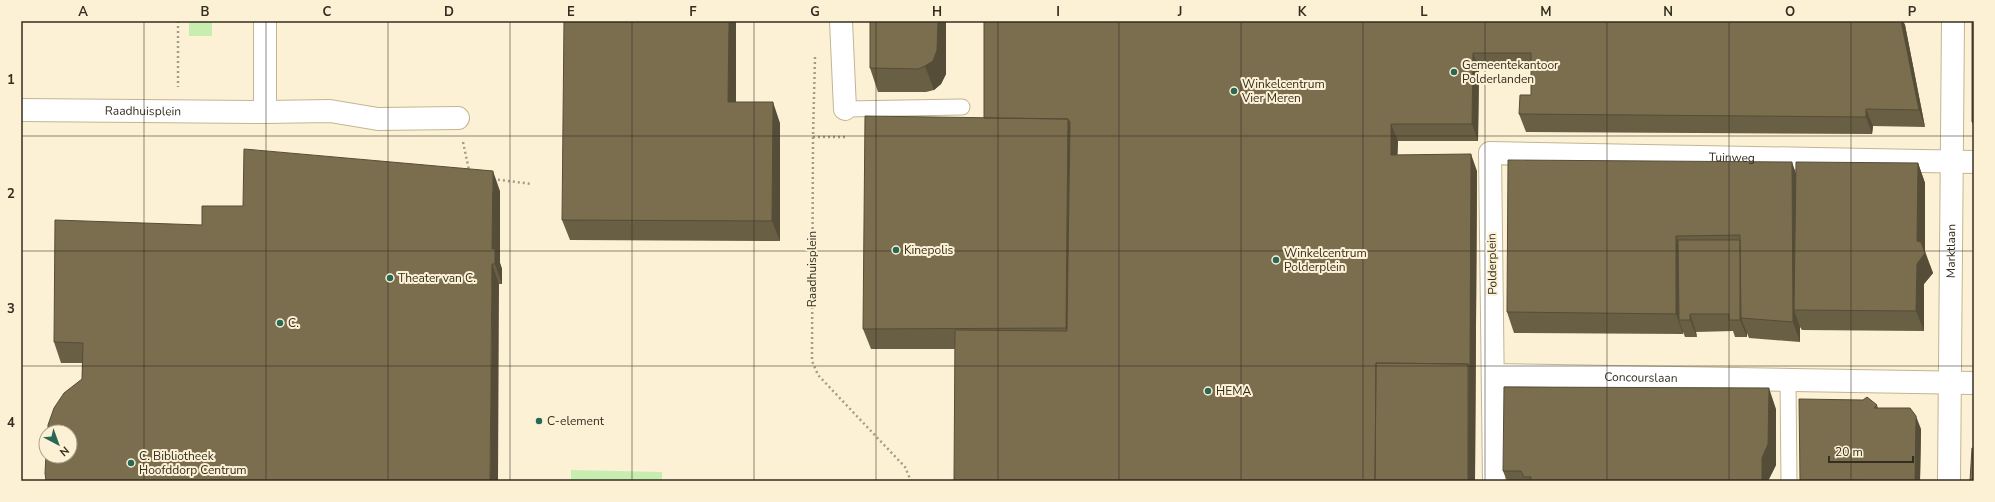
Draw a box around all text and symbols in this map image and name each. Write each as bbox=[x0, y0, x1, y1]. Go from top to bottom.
text: A bbox=[78, 3, 88, 21]
text: B bbox=[201, 3, 210, 21]
text: C bbox=[323, 3, 332, 21]
text: D bbox=[444, 3, 454, 21]
text: E bbox=[567, 3, 575, 21]
text: F bbox=[689, 3, 697, 21]
text: G bbox=[810, 3, 820, 21]
text: H bbox=[932, 3, 942, 21]
text: I bbox=[1056, 3, 1060, 21]
text: J bbox=[1177, 3, 1182, 21]
text: K bbox=[1298, 3, 1307, 21]
text: L bbox=[1420, 3, 1428, 21]
text: M bbox=[1540, 3, 1552, 21]
text: N bbox=[1663, 3, 1673, 21]
text: O bbox=[1785, 3, 1795, 21]
text: P bbox=[1908, 3, 1917, 21]
place label: Gemeentekantoor Polderlanden bbox=[1462, 57, 1559, 87]
marker: Gemeentekantoor Polderlanden bbox=[1449, 67, 1459, 77]
text: 1 bbox=[7, 71, 15, 89]
place label: Winkelcentrum Vier Meren bbox=[1241, 76, 1325, 106]
marker: Winkelcentrum Vier Meren bbox=[1229, 86, 1239, 96]
street label: Raadhuisplein bbox=[105, 103, 181, 119]
street label: Tuinweg bbox=[1709, 149, 1755, 166]
text: 2 bbox=[7, 185, 15, 203]
street label: Marktlaan bbox=[1943, 224, 1959, 278]
street label: Raadhuisplein bbox=[804, 231, 820, 307]
street label: Polderplein bbox=[1483, 233, 1501, 295]
place label: Kinepolis bbox=[904, 242, 953, 258]
marker: Kinepolis bbox=[891, 245, 901, 255]
place label: Winkelcentrum Polderplein bbox=[1284, 245, 1367, 275]
marker: Winkelcentrum Polderplein bbox=[1271, 255, 1281, 265]
place label: Theater van C. bbox=[398, 270, 476, 286]
marker: Theater van C. bbox=[385, 273, 395, 283]
text: 3 bbox=[7, 300, 15, 318]
place label: C. bbox=[288, 315, 299, 331]
marker: C. bbox=[275, 318, 285, 328]
street label: Concourslaan bbox=[1604, 369, 1678, 386]
place label: HEMA bbox=[1216, 383, 1251, 399]
marker: HEMA bbox=[1203, 386, 1213, 396]
place label: C-element bbox=[547, 413, 605, 429]
text: 4 bbox=[7, 414, 15, 432]
marker: C-element bbox=[534, 416, 544, 426]
north arrow bbox=[38, 424, 78, 464]
scale bar bbox=[1829, 438, 1913, 464]
text: N bbox=[56, 443, 72, 460]
text: 20 m bbox=[1835, 444, 1863, 460]
place label: C. Bibliotheek Hoofddorp Centrum bbox=[139, 448, 247, 478]
marker: C. Bibliotheek Hoofddorp Centrum bbox=[126, 458, 136, 468]

